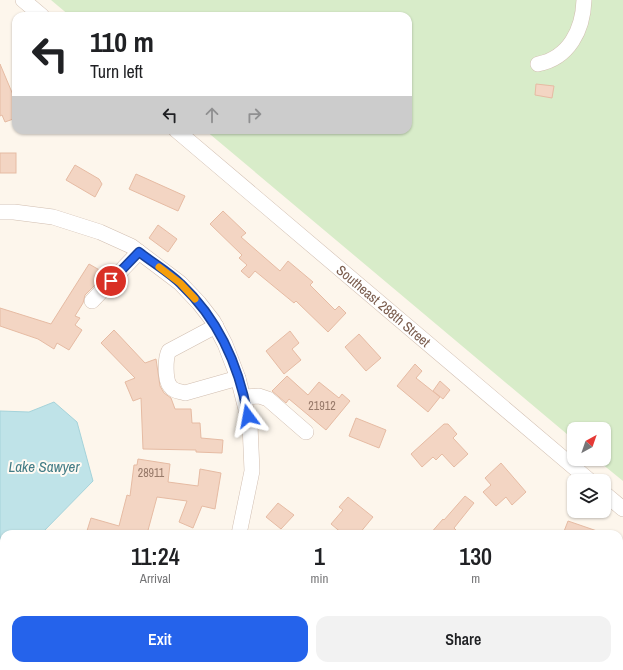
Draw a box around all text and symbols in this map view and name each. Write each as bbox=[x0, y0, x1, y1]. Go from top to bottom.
text: 110 m bbox=[90, 23, 154, 61]
icon: left bbox=[24, 28, 76, 80]
text: Turn left bbox=[90, 59, 143, 84]
icon: left bbox=[159, 104, 181, 126]
icon: ahead bbox=[201, 104, 223, 126]
icon: right bbox=[243, 104, 265, 126]
street label: Southeast 288th Street bbox=[333, 261, 434, 351]
pin bbox=[94, 264, 128, 298]
icon: arrive bbox=[100, 270, 122, 292]
position arrow bbox=[227, 395, 269, 437]
house number: 21912 bbox=[308, 398, 336, 414]
north arrow bbox=[567, 422, 611, 466]
map controls bbox=[567, 422, 611, 518]
water label: Lake Sawyer bbox=[8, 456, 80, 477]
house number: 28911 bbox=[138, 465, 165, 481]
button: layers bbox=[567, 474, 611, 518]
text: 11:24 bbox=[131, 540, 180, 572]
text: 1 bbox=[314, 540, 325, 572]
text: 130 bbox=[459, 540, 492, 572]
text: Arrival bbox=[140, 570, 171, 587]
text: min bbox=[311, 570, 328, 587]
text: m bbox=[471, 570, 480, 587]
button: Exit bbox=[12, 616, 308, 662]
button: Share bbox=[316, 616, 611, 662]

